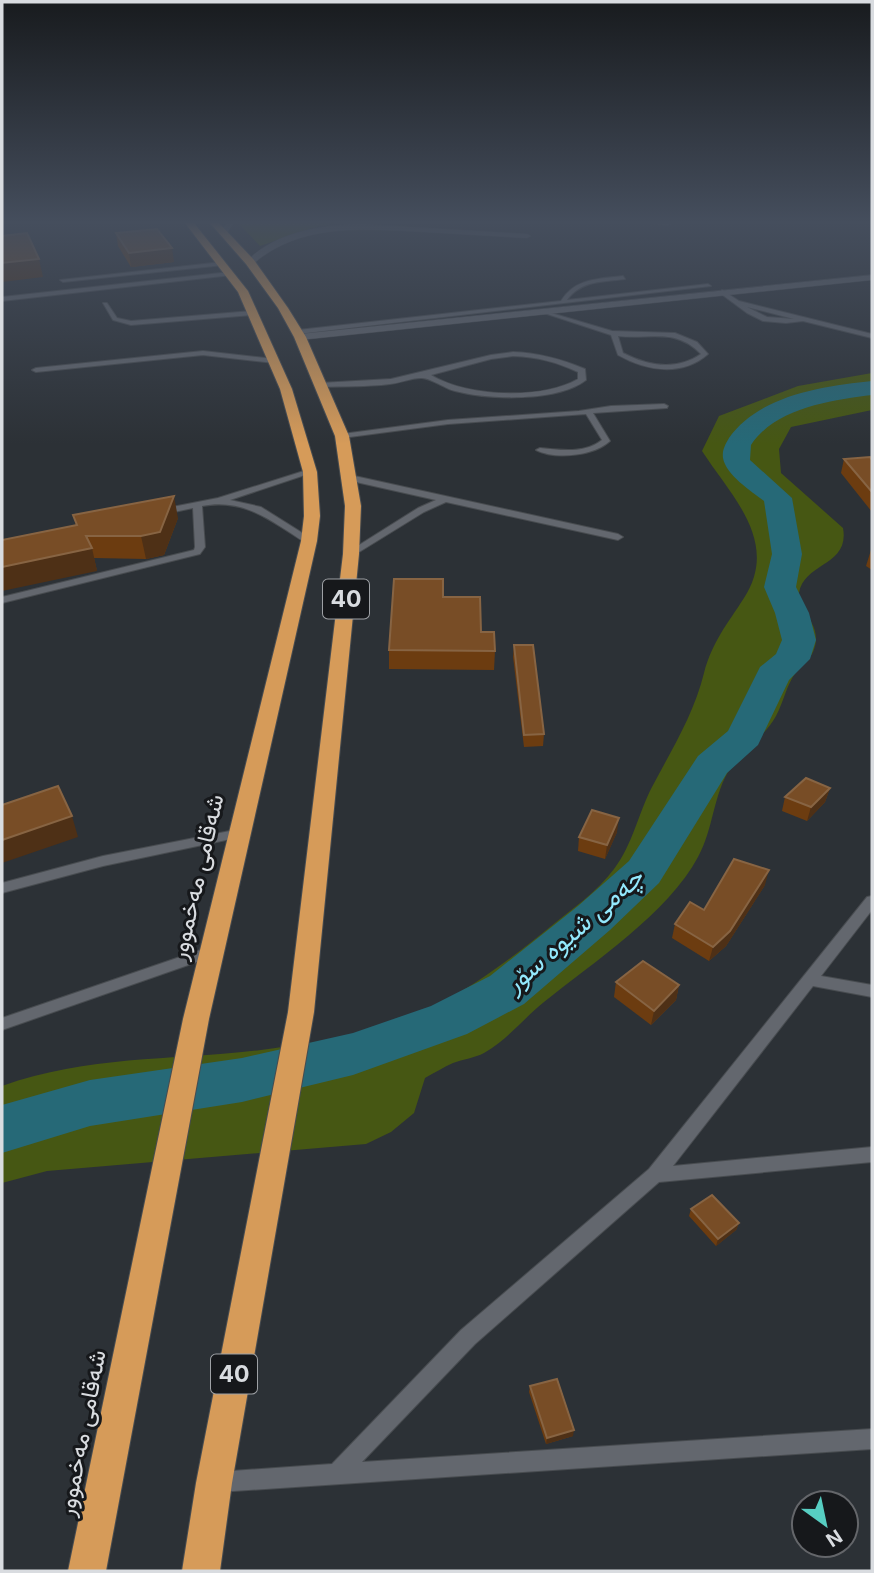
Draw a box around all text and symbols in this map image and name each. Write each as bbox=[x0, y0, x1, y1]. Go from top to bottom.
road number: 40 bbox=[323, 580, 369, 618]
street label: شەقامی مەخموور bbox=[163, 791, 231, 964]
water label: چەمی شیوە سۆر bbox=[497, 860, 652, 1002]
street label: شەقامی مەخموور bbox=[51, 1347, 113, 1520]
road number: 40 bbox=[211, 1354, 257, 1394]
north arrow bbox=[790, 1489, 860, 1559]
text: N bbox=[822, 1524, 846, 1551]

